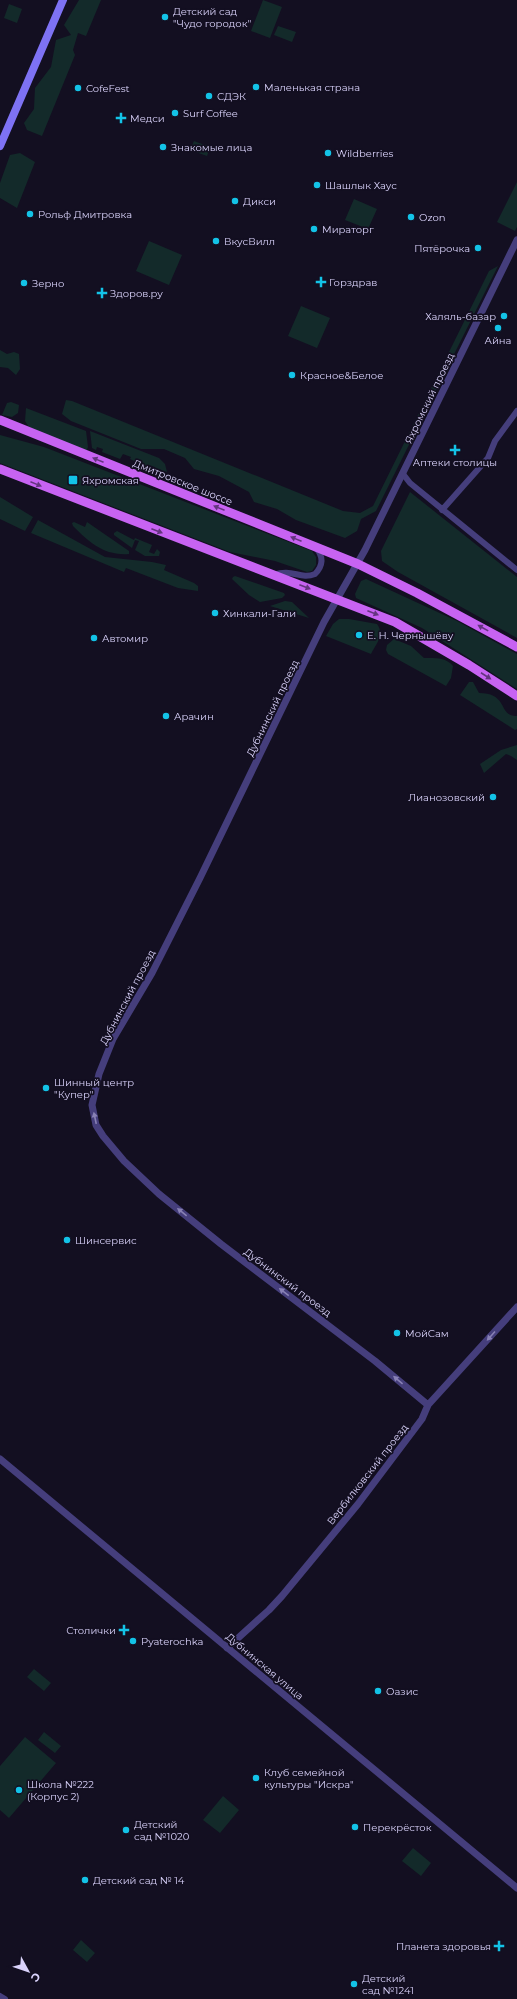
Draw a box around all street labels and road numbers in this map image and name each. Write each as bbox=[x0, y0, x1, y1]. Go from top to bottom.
street label: Яхромский проезд bbox=[402, 350, 457, 446]
street label: Дмитровское шоссе bbox=[131, 457, 234, 508]
street label: Дубнинский проезд bbox=[243, 657, 302, 759]
street label: Дубнинский проезд bbox=[97, 947, 158, 1047]
street label: Дубнинский проезд bbox=[242, 1245, 334, 1320]
street label: Вербилковский проезд bbox=[324, 1421, 411, 1527]
street label: Дубнинская улица bbox=[223, 1630, 306, 1703]

